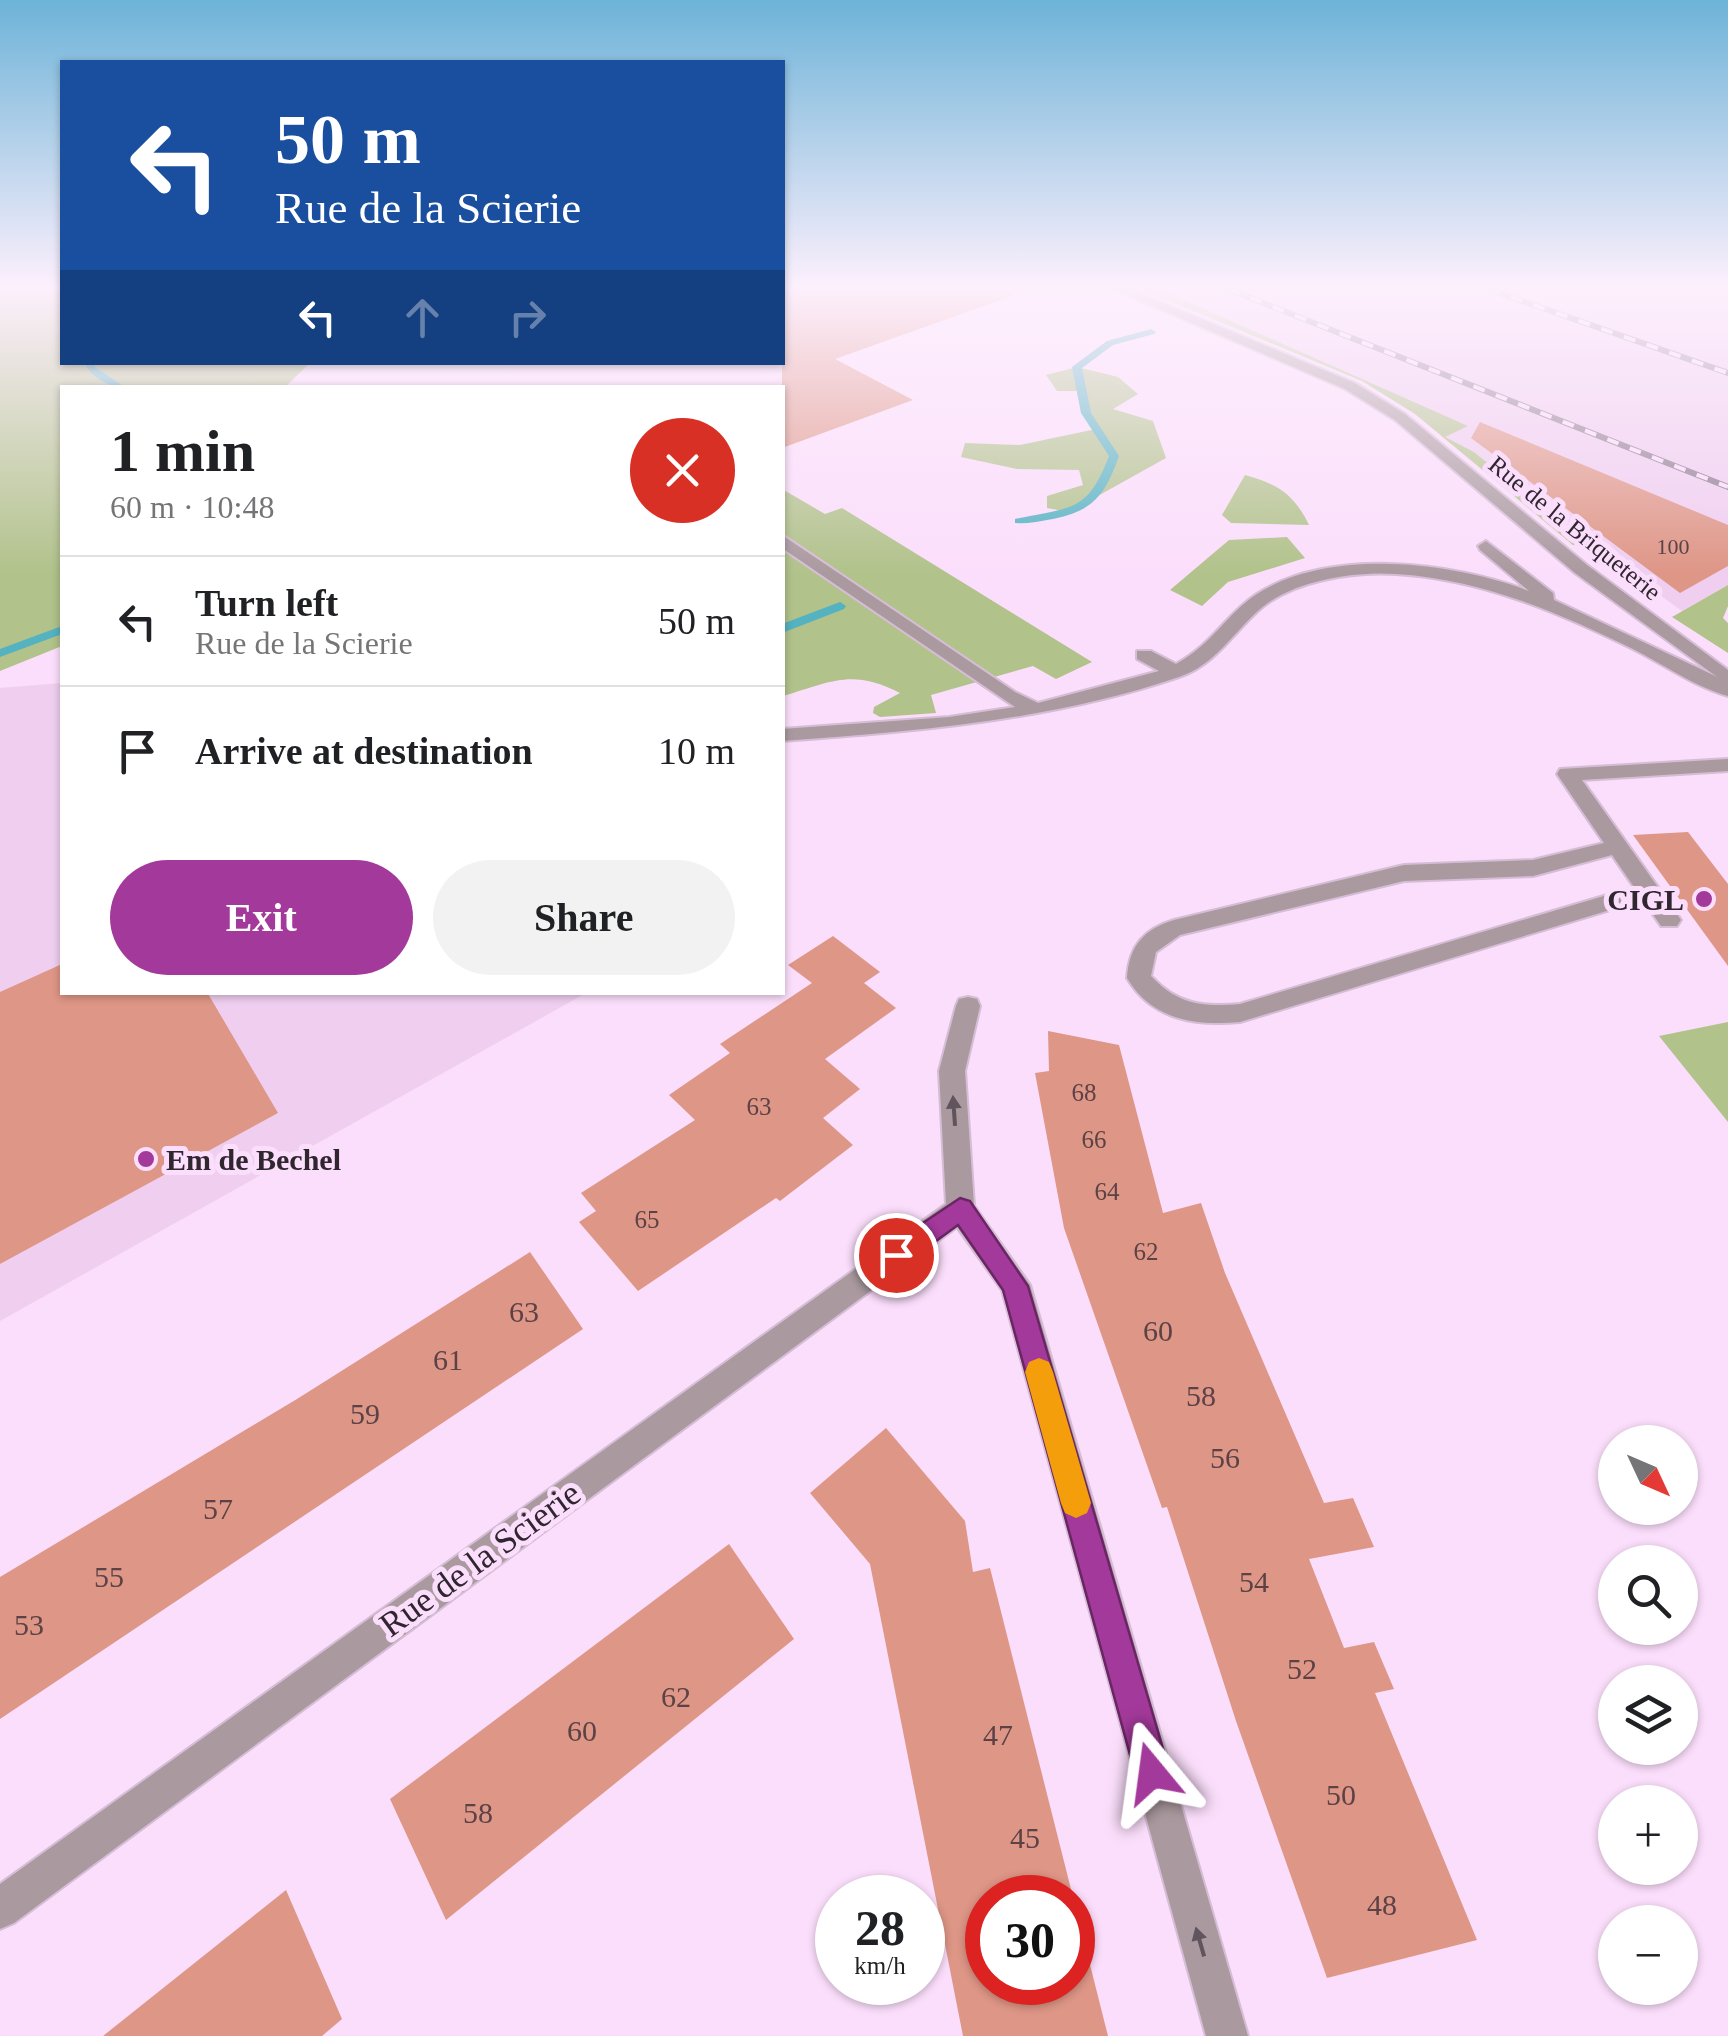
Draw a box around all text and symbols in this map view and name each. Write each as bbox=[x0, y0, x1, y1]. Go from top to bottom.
icon: left bbox=[110, 100, 240, 230]
text: 50 m bbox=[275, 101, 421, 178]
text: Rue de la Scierie bbox=[275, 183, 581, 233]
icon: left bbox=[290, 290, 345, 345]
icon: ahead bbox=[395, 290, 450, 345]
icon: right bbox=[500, 290, 555, 345]
text: 1 min bbox=[110, 418, 255, 484]
button: close bbox=[630, 418, 735, 523]
street label: Rue de la Briqueterie bbox=[1484, 450, 1666, 606]
text: 60 m · 10:48 bbox=[110, 489, 274, 525]
house number: 100 bbox=[1657, 534, 1690, 559]
text: Turn left bbox=[195, 582, 338, 624]
icon: left bbox=[110, 594, 165, 649]
text: 50 m bbox=[658, 600, 735, 642]
text: Rue de la Scierie bbox=[195, 625, 413, 661]
icon: arrive bbox=[110, 724, 165, 779]
text: Arrive at destination bbox=[195, 730, 533, 772]
text: 10 m bbox=[658, 730, 735, 772]
button: Exit bbox=[110, 860, 413, 975]
button: Share bbox=[433, 860, 735, 975]
place label: CIGL bbox=[1607, 883, 1684, 916]
marker: CIGL bbox=[1693, 888, 1715, 910]
house number: 68 bbox=[1072, 1079, 1097, 1106]
house number: 63 bbox=[747, 1093, 772, 1120]
one-way arrow bbox=[946, 1095, 962, 1127]
house number: 66 bbox=[1082, 1126, 1107, 1153]
place label: Em de Bechel bbox=[166, 1143, 341, 1176]
marker: Em de Bechel bbox=[135, 1148, 157, 1170]
house number: 64 bbox=[1095, 1178, 1120, 1205]
house number: 65 bbox=[635, 1206, 660, 1233]
pin bbox=[854, 1213, 939, 1298]
icon: arrive bbox=[869, 1228, 924, 1283]
house number: 62 bbox=[1134, 1238, 1159, 1265]
house number: 63 bbox=[509, 1295, 539, 1328]
house number: 60 bbox=[1143, 1314, 1173, 1347]
house number: 61 bbox=[433, 1343, 463, 1376]
house number: 58 bbox=[1186, 1379, 1216, 1412]
house number: 59 bbox=[350, 1397, 380, 1430]
north arrow bbox=[1598, 1425, 1698, 1525]
map controls bbox=[1598, 1425, 1698, 2005]
house number: 56 bbox=[1210, 1441, 1240, 1474]
street label: Rue de la Scierie bbox=[372, 1473, 588, 1645]
house number: 57 bbox=[203, 1492, 233, 1525]
button: search bbox=[1598, 1545, 1698, 1645]
house number: 55 bbox=[94, 1560, 124, 1593]
house number: 54 bbox=[1239, 1565, 1269, 1598]
house number: 53 bbox=[14, 1608, 44, 1641]
house number: 52 bbox=[1287, 1652, 1317, 1685]
button: layers bbox=[1598, 1665, 1698, 1765]
house number: 62 bbox=[661, 1680, 691, 1713]
house number: 60 bbox=[567, 1714, 597, 1747]
house number: 47 bbox=[983, 1718, 1013, 1751]
position arrow bbox=[1100, 1721, 1204, 1825]
house number: 50 bbox=[1326, 1778, 1356, 1811]
button: + bbox=[1598, 1785, 1698, 1885]
house number: 58 bbox=[463, 1796, 493, 1829]
house number: 45 bbox=[1010, 1821, 1040, 1854]
speed limit sign: 30 bbox=[965, 1875, 1095, 2005]
house number: 48 bbox=[1367, 1888, 1397, 1921]
text: 28 bbox=[855, 1900, 905, 1956]
button: − bbox=[1598, 1905, 1698, 2005]
one-way arrow bbox=[1192, 1926, 1208, 1957]
text: km/h bbox=[854, 1952, 906, 1979]

